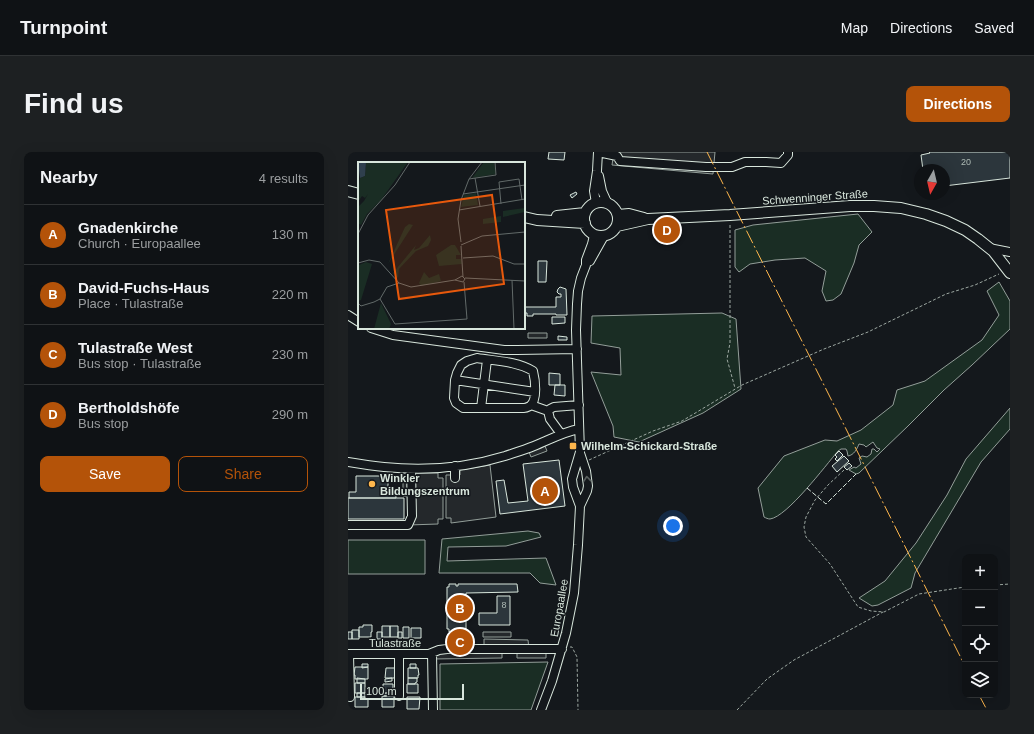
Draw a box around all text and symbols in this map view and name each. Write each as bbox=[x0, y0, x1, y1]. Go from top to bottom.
text: Turnpoint bbox=[20, 17, 107, 38]
text: Map bbox=[841, 20, 868, 36]
text: Directions bbox=[890, 20, 952, 36]
text: Saved bbox=[974, 20, 1014, 36]
button: Directions bbox=[906, 86, 1010, 122]
text: Find us bbox=[24, 88, 124, 119]
house number: 20 bbox=[961, 157, 971, 167]
inset map bbox=[358, 162, 525, 329]
north arrow bbox=[914, 164, 950, 200]
text: Nearby bbox=[40, 168, 98, 187]
text: 4 results bbox=[259, 171, 308, 186]
street label: Schwenninger Straße bbox=[762, 187, 868, 207]
pin: D bbox=[654, 215, 680, 245]
text: Gnadenkirche bbox=[78, 219, 178, 236]
text: A bbox=[48, 227, 58, 242]
text: 130 m bbox=[272, 227, 308, 242]
text: Church · Europaallee bbox=[78, 236, 201, 251]
text: David-Fuchs-Haus bbox=[78, 279, 210, 296]
text: B bbox=[48, 287, 58, 302]
text: 220 m bbox=[272, 287, 308, 302]
text: Place · Tulastraße bbox=[78, 296, 184, 311]
text: Tulastraße West bbox=[78, 339, 192, 356]
text: C bbox=[48, 347, 58, 362]
text: 230 m bbox=[272, 347, 308, 362]
text: Bus stop · Tulastraße bbox=[78, 356, 202, 371]
text: Bertholdshöfe bbox=[78, 399, 180, 416]
text: D bbox=[48, 407, 58, 422]
text: 290 m bbox=[272, 407, 308, 422]
text: Bus stop bbox=[78, 416, 129, 431]
place label: Wilhelm-Schickard-Straße bbox=[581, 440, 717, 452]
marker: Wilhelm-Schickard-Straße bbox=[568, 441, 578, 451]
button: Save bbox=[40, 456, 170, 492]
button: Share bbox=[178, 456, 308, 492]
place label: Winkler Bildungszentrum bbox=[380, 472, 470, 497]
pin: A bbox=[532, 476, 558, 506]
one-way arrow bbox=[583, 476, 592, 483]
marker: Winkler Bildungszentrum bbox=[367, 479, 377, 489]
your location bbox=[663, 516, 683, 536]
map controls bbox=[962, 554, 998, 698]
button: + bbox=[962, 554, 998, 590]
street label: Europaallee bbox=[548, 578, 570, 638]
button: − bbox=[962, 590, 998, 626]
pin: B bbox=[447, 593, 473, 623]
house number: 8 bbox=[501, 600, 507, 610]
button: locate bbox=[962, 626, 998, 662]
pin: C bbox=[447, 627, 473, 657]
street label: Tulastraße bbox=[369, 637, 421, 649]
button: layers bbox=[962, 662, 998, 698]
scale bar bbox=[360, 682, 464, 701]
text: 100 m bbox=[366, 685, 397, 697]

